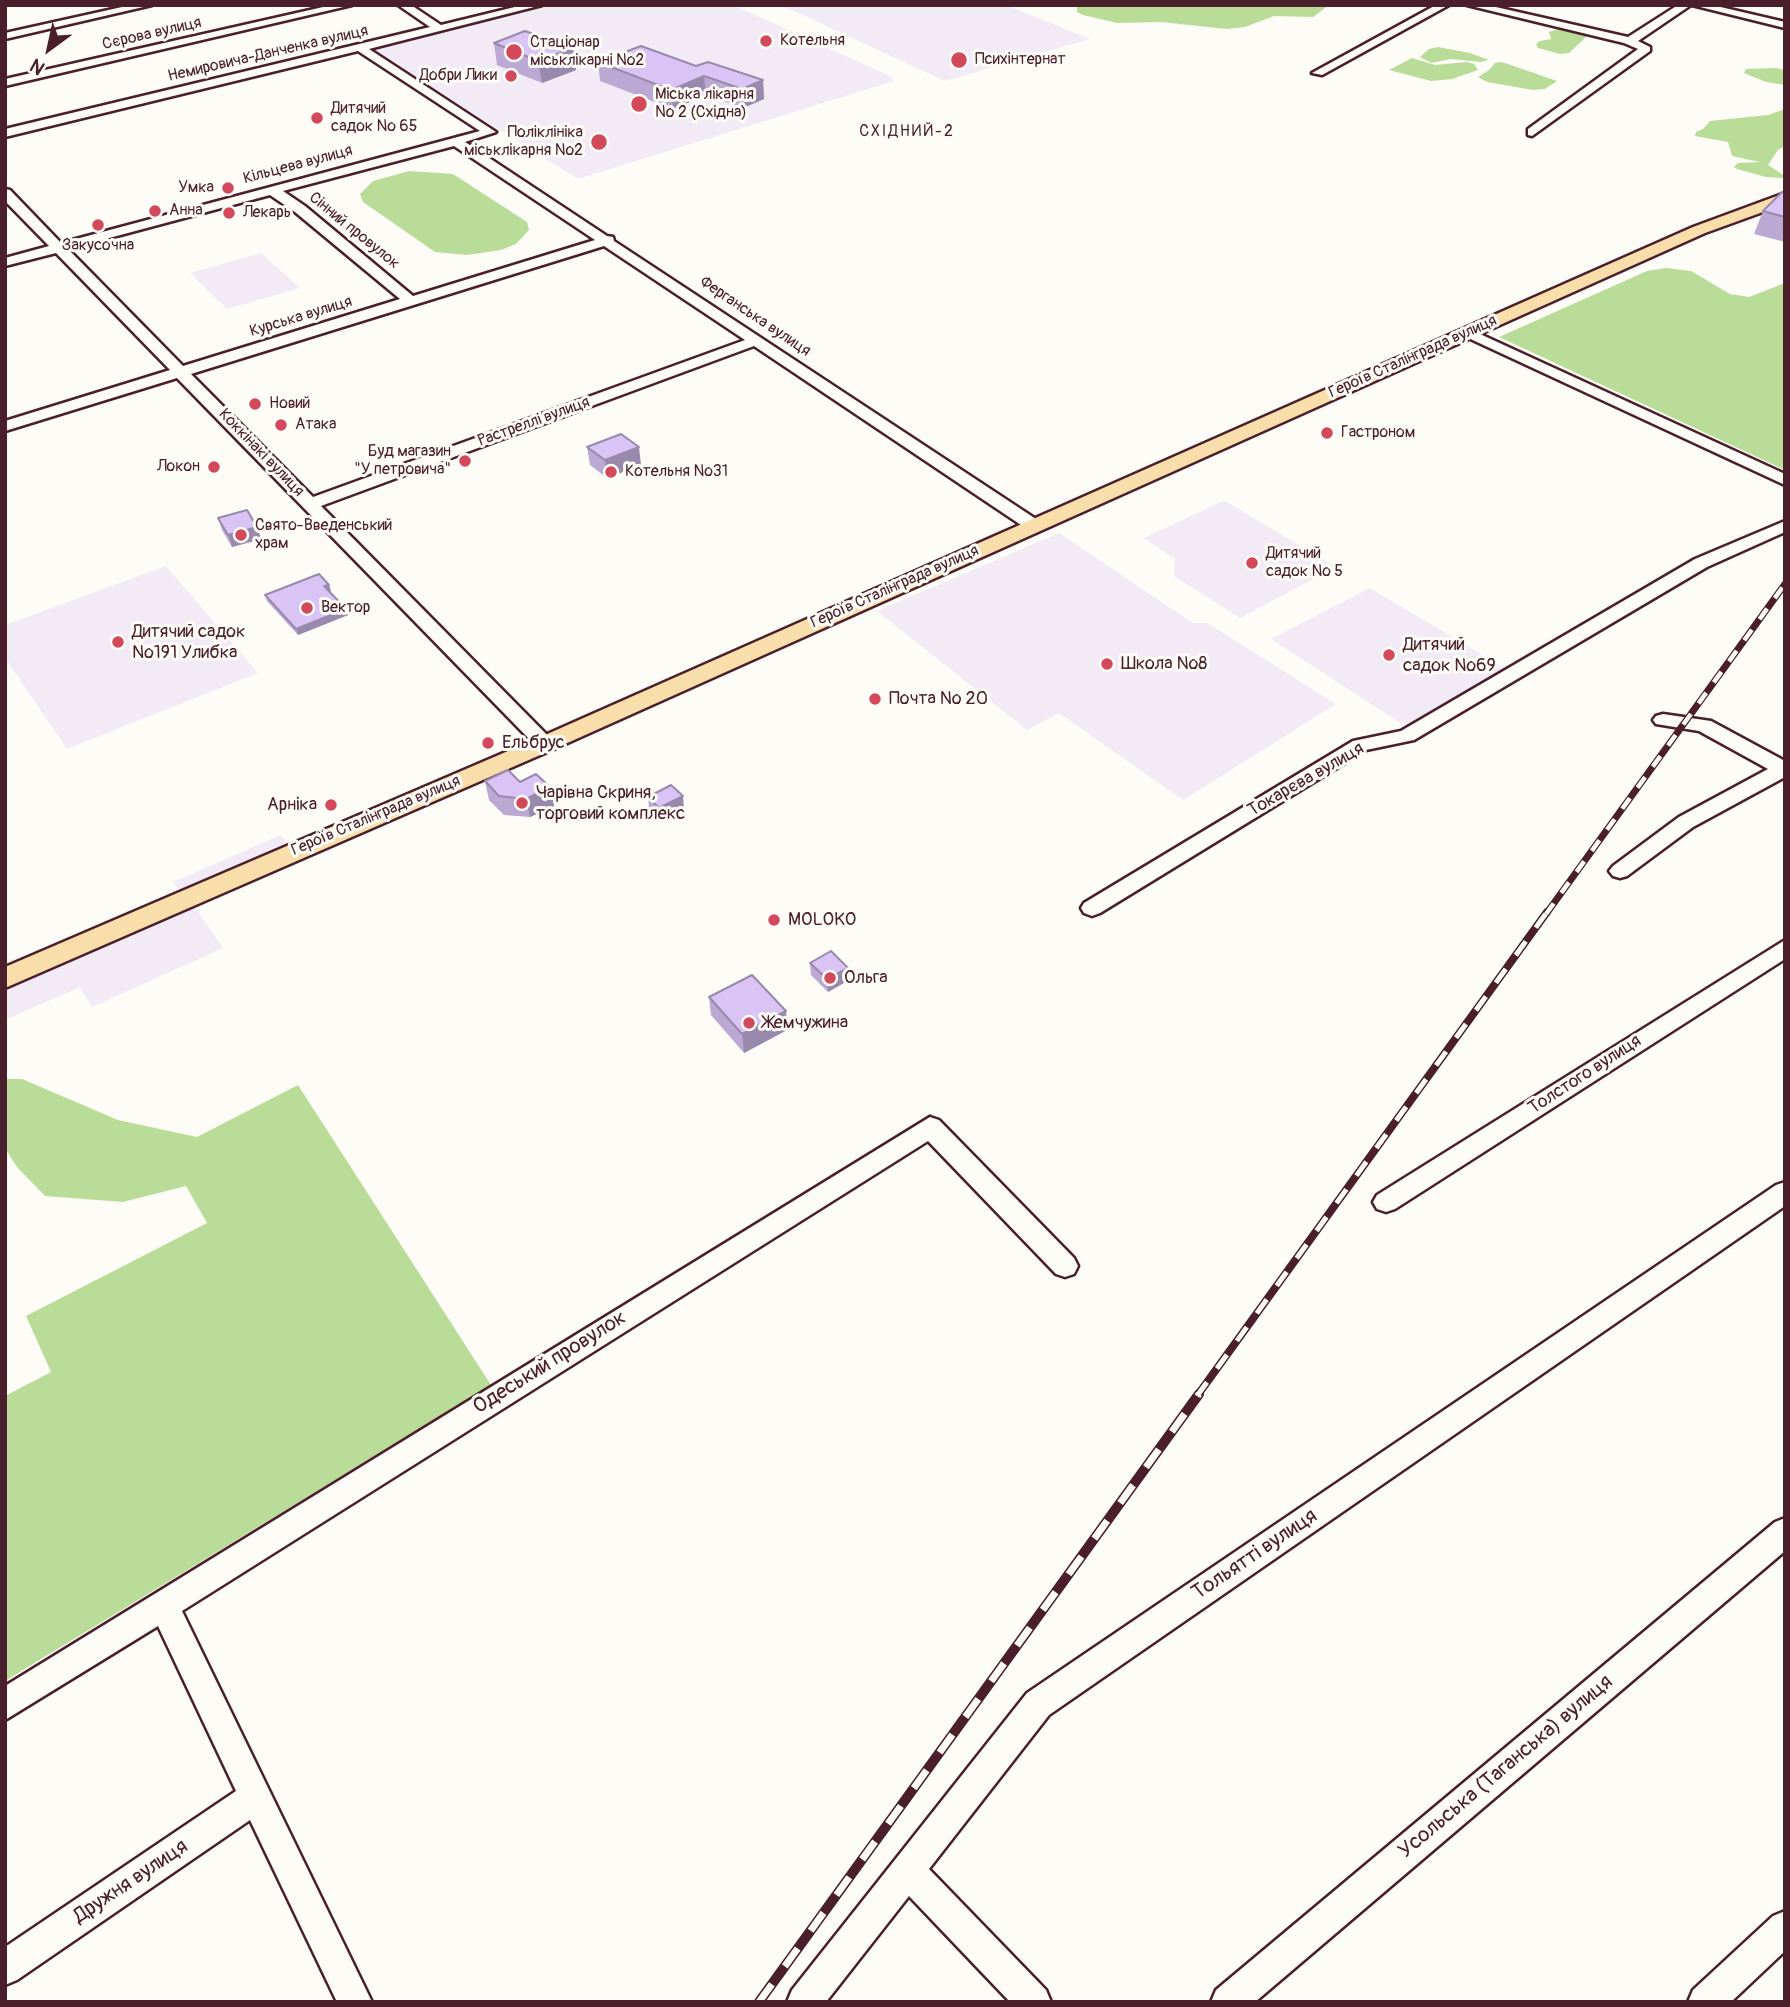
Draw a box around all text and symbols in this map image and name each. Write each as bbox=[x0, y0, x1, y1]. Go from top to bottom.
street label: Сєрова вулиця bbox=[101, 13, 203, 55]
north arrow bbox=[14, 14, 84, 84]
street label: Немировича-Данченка вулиця bbox=[166, 22, 370, 86]
place label: Котельня bbox=[780, 31, 845, 51]
place label: Стаціонар міськлікарні №2 bbox=[530, 33, 644, 71]
marker: Котельня bbox=[758, 33, 774, 49]
marker: Стаціонар міськлікарні №2 bbox=[504, 42, 524, 62]
marker: Психінтернат bbox=[949, 50, 969, 70]
place label: Психінтернат bbox=[975, 50, 1066, 70]
text: N bbox=[26, 53, 49, 80]
place label: Добри Лики bbox=[419, 66, 497, 86]
marker: Добри Лики bbox=[503, 68, 519, 84]
place label: Міська лікарня № 2 (Східна) bbox=[655, 85, 754, 123]
marker: Міська лікарня № 2 (Східна) bbox=[629, 94, 649, 114]
place label: Дитячий садок № 65 bbox=[331, 99, 417, 137]
marker: Дитячий садок № 65 bbox=[309, 110, 325, 126]
district label: СХІДНИЙ-2 bbox=[860, 122, 954, 142]
place label: Поліклініка міськлікарня №2 bbox=[464, 123, 583, 161]
marker: Поліклініка міськлікарня №2 bbox=[589, 132, 609, 152]
street label: Кільцева вулиця bbox=[241, 141, 355, 189]
place label: Умка bbox=[178, 178, 214, 198]
marker: Умка bbox=[220, 180, 236, 196]
street label: Сінний провулок bbox=[305, 189, 403, 273]
place label: Анна bbox=[169, 201, 203, 221]
marker: Анна bbox=[147, 203, 163, 219]
place label: Лекарь bbox=[243, 203, 291, 223]
marker: Лекарь bbox=[221, 205, 237, 221]
marker: Закусочна bbox=[90, 217, 106, 233]
place label: Закусочна bbox=[62, 236, 134, 256]
street label: Ферганська вулиця bbox=[696, 273, 814, 361]
street label: Курська вулиця bbox=[247, 292, 355, 342]
street label: Героїв Сталінграда вулиця bbox=[1326, 311, 1500, 403]
street label: Растреллі вулиця bbox=[475, 393, 593, 451]
place label: Новий bbox=[269, 394, 310, 414]
marker: Новий bbox=[247, 396, 263, 412]
street label: Коккінакі вулиця bbox=[214, 405, 308, 501]
place label: Атака bbox=[295, 415, 337, 435]
marker: Атака bbox=[273, 417, 289, 433]
place label: Гастроном bbox=[1341, 423, 1415, 443]
marker: Гастроном bbox=[1319, 425, 1335, 441]
place label: Буд магазин "У петровича" bbox=[354, 442, 451, 480]
marker: Буд магазин "У петровича" bbox=[457, 453, 473, 469]
place label: Локон bbox=[157, 457, 200, 477]
marker: Локон bbox=[206, 459, 222, 475]
place label: Котельня №31 bbox=[625, 462, 728, 482]
marker: Котельня №31 bbox=[603, 464, 619, 480]
place label: Свято-Введенський храм bbox=[255, 516, 393, 554]
marker: Свято-Введенський храм bbox=[233, 527, 249, 543]
street label: Героїв Сталінграда вулиця bbox=[808, 541, 982, 633]
place label: Дитячий садок № 5 bbox=[1266, 544, 1343, 582]
marker: Дитячий садок № 5 bbox=[1244, 555, 1260, 571]
place label: Вектор bbox=[321, 598, 370, 618]
marker: Вектор bbox=[299, 600, 315, 616]
place label: Дитячий садок №191 Улибка bbox=[132, 621, 245, 664]
marker: Дитячий садок №191 Улибка bbox=[110, 634, 126, 650]
place label: Дитячий садок №69 bbox=[1403, 634, 1496, 676]
marker: Дитячий садок №69 bbox=[1381, 647, 1397, 663]
place label: Школа №8 bbox=[1121, 653, 1207, 675]
marker: Школа №8 bbox=[1099, 656, 1115, 672]
place label: Почта № 20 bbox=[889, 688, 988, 710]
marker: Почта № 20 bbox=[867, 691, 883, 707]
place label: Ельбрус bbox=[502, 732, 565, 754]
marker: Ельбрус bbox=[480, 735, 496, 751]
street label: Токарєва вулиця bbox=[1244, 738, 1368, 822]
street label: Героїв Сталінграда вулиця bbox=[289, 772, 463, 860]
place label: Чарівна Скриня, торговий комплекс bbox=[536, 782, 685, 824]
place label: Арніка bbox=[267, 794, 317, 816]
marker: Чарівна Скриня, торговий комплекс bbox=[514, 795, 530, 811]
marker: Арніка bbox=[323, 797, 339, 813]
place label: MOLOKO bbox=[788, 909, 856, 931]
marker: MOLOKO bbox=[766, 912, 782, 928]
place label: Ольга bbox=[844, 967, 888, 989]
marker: Ольга bbox=[822, 970, 838, 986]
place label: Жемчужина bbox=[763, 1012, 848, 1034]
marker: Жемчужина bbox=[741, 1015, 757, 1031]
street label: Толстого вулиця bbox=[1525, 1031, 1645, 1119]
street label: Одеський провулок bbox=[469, 1306, 631, 1420]
street label: Тольятті вулиця bbox=[1188, 1504, 1322, 1606]
street label: Усольська (Таганська) вулиця bbox=[1394, 1670, 1618, 1864]
street label: Дружня вулиця bbox=[69, 1834, 193, 1930]

